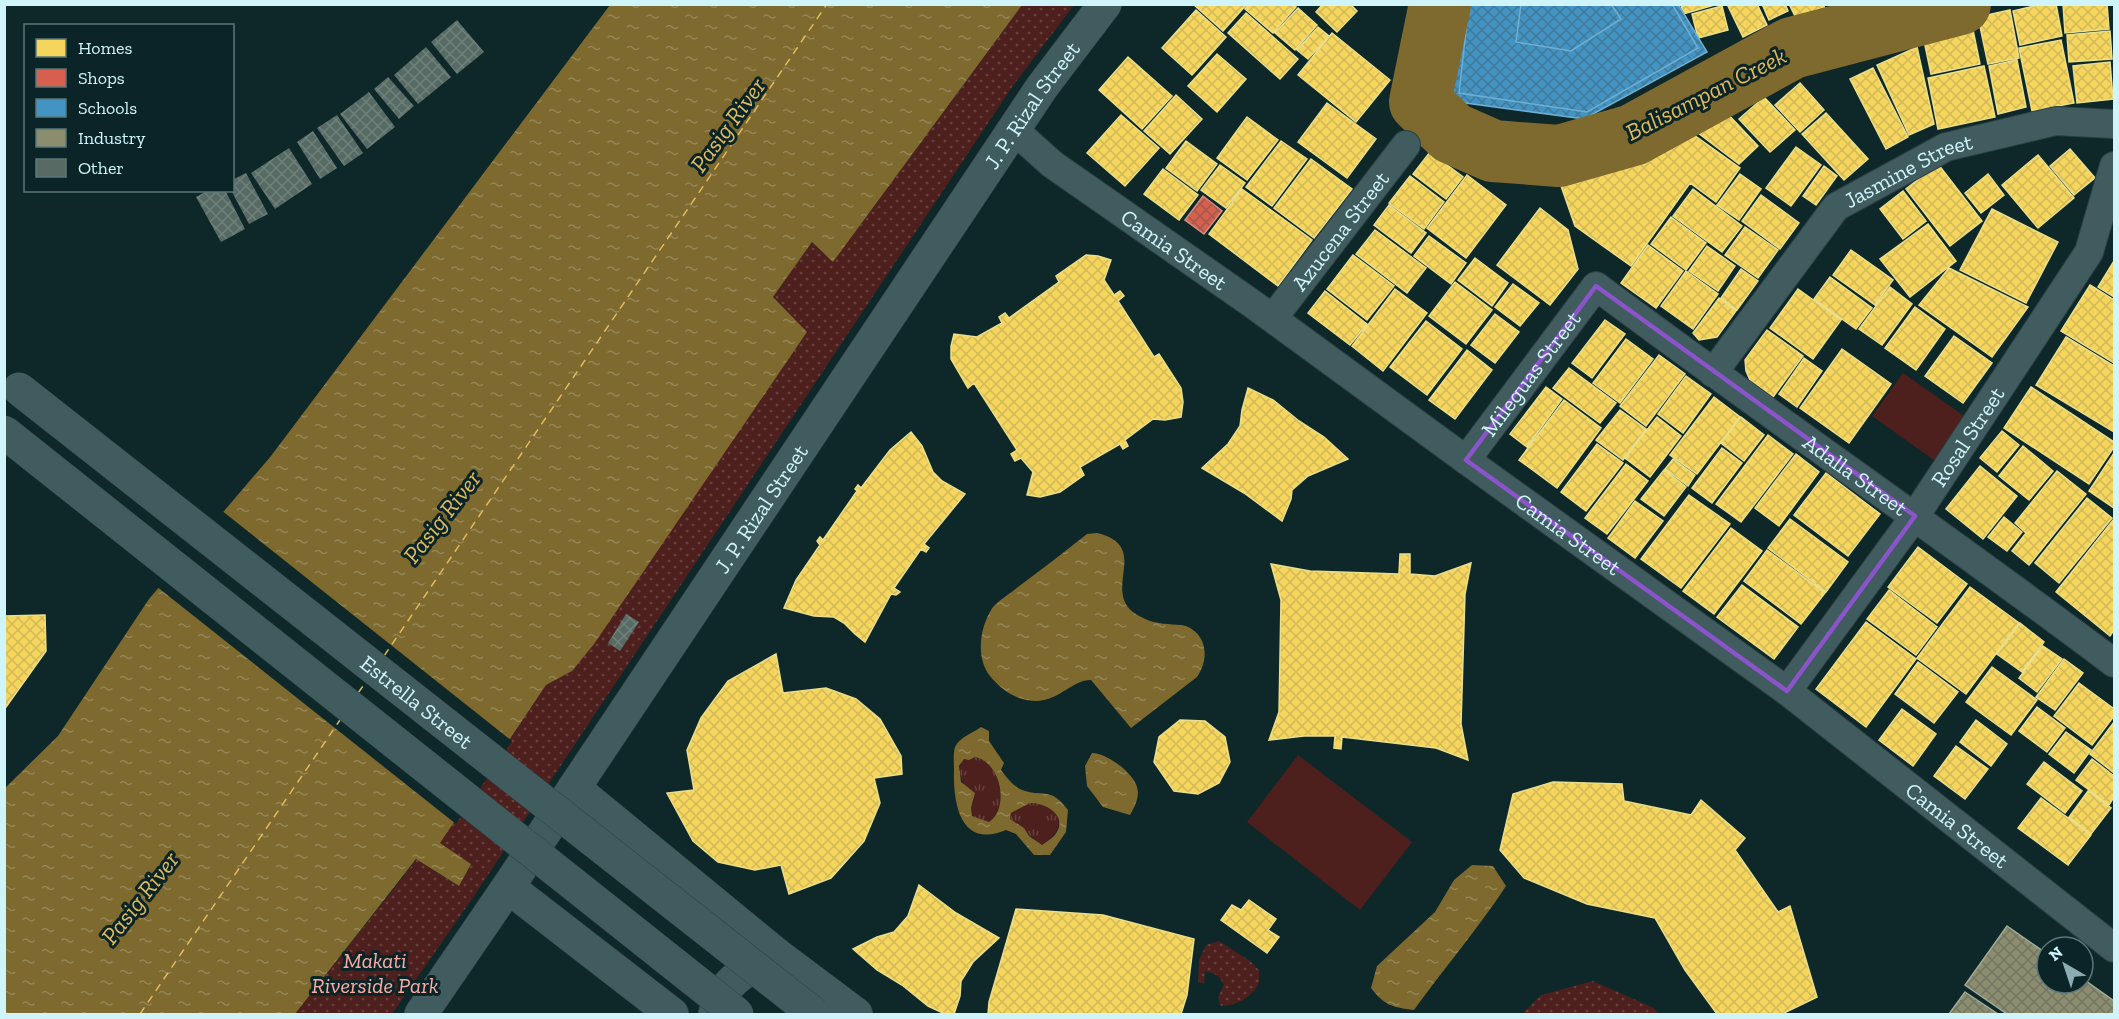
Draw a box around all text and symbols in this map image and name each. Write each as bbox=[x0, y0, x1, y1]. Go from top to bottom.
legend bbox=[24, 24, 234, 192]
street label: J. P. Rizal Street bbox=[978, 36, 1086, 174]
text: Homes bbox=[78, 37, 132, 59]
water label: Balisampan Creek bbox=[1621, 40, 1791, 146]
text: Shops bbox=[78, 67, 125, 89]
water label: Pasig River bbox=[684, 71, 772, 177]
text: Schools bbox=[78, 97, 137, 119]
text: Industry bbox=[78, 127, 146, 149]
street label: Jasmine Street bbox=[1839, 128, 1976, 214]
text: Other bbox=[78, 157, 124, 179]
street label: Azucena Street bbox=[1286, 165, 1395, 296]
street label: Camia Street bbox=[1115, 203, 1233, 297]
street label: Mileguas Street bbox=[1475, 305, 1587, 442]
street label: Rosal Street bbox=[1925, 381, 2011, 492]
street label: Adalla Street bbox=[1798, 428, 1913, 522]
street label: J. P. Rizal Street bbox=[708, 439, 814, 578]
water label: Pasig River bbox=[397, 464, 487, 569]
street label: Camia Street bbox=[1510, 487, 1627, 582]
street label: Estrella Street bbox=[355, 650, 479, 755]
street label: Camia Street bbox=[1900, 776, 2015, 875]
water label: Pasig River bbox=[95, 845, 185, 950]
north arrow bbox=[2035, 935, 2095, 995]
text: N bbox=[2045, 943, 2067, 965]
park label: Makati Riverside Park bbox=[311, 947, 439, 999]

